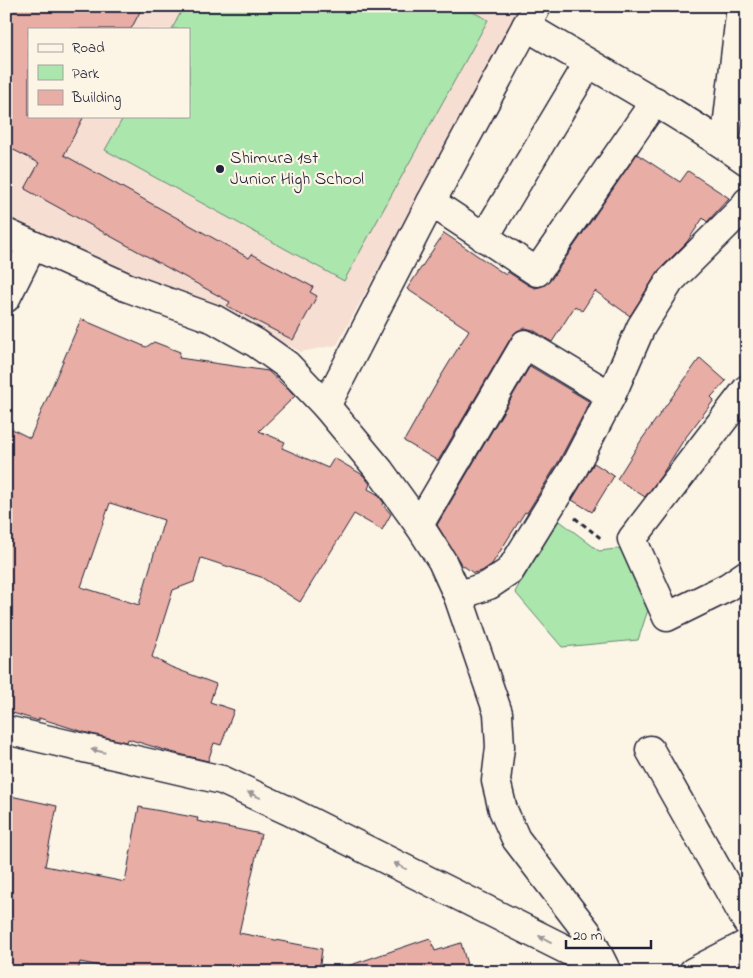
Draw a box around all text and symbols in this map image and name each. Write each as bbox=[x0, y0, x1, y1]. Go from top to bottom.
legend bbox=[28, 28, 190, 118]
text: Road bbox=[72, 37, 105, 59]
text: Park bbox=[72, 63, 100, 85]
text: Building bbox=[71, 87, 121, 110]
place label: Shimura 1st Junior High School bbox=[230, 146, 364, 194]
marker: Shimura 1st Junior High School bbox=[214, 163, 226, 175]
one-way arrow bbox=[90, 747, 105, 755]
one-way arrow bbox=[247, 790, 261, 798]
one-way arrow bbox=[393, 862, 407, 870]
scale bar bbox=[566, 918, 650, 950]
text: 20 m bbox=[573, 925, 603, 947]
one-way arrow bbox=[538, 935, 552, 943]

